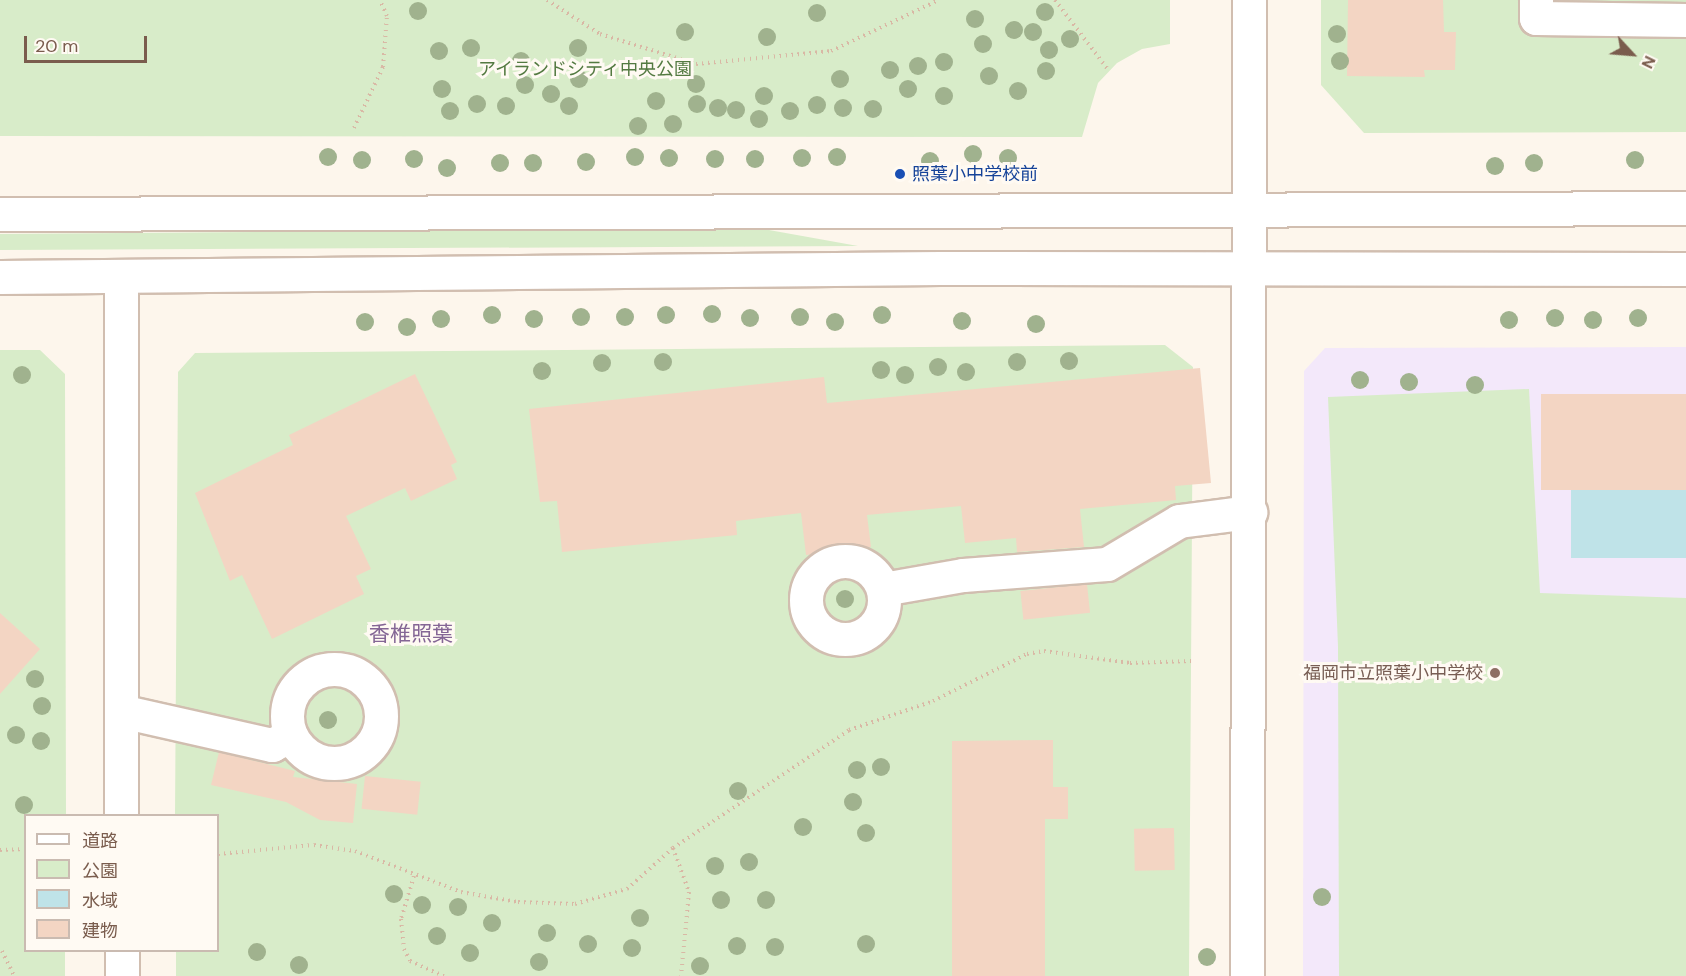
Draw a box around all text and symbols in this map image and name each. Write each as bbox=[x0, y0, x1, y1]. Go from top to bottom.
scale bar bbox=[27, 24, 150, 62]
north arrow bbox=[1602, 24, 1662, 84]
text: 20 m bbox=[35, 34, 78, 58]
text: N bbox=[1637, 52, 1661, 72]
park label: アイランドシティ中央公園 bbox=[477, 58, 693, 80]
place label: 照葉小中学校前 bbox=[912, 163, 1038, 185]
marker: 照葉小中学校前 bbox=[893, 167, 907, 181]
district label: 香椎照葉 bbox=[369, 621, 453, 647]
place label: 福岡市立照葉小中学校 bbox=[1303, 662, 1483, 684]
marker: 福岡市立照葉小中学校 bbox=[1488, 666, 1502, 680]
legend bbox=[24, 814, 219, 952]
text: 道路 bbox=[82, 829, 118, 853]
text: 公園 bbox=[82, 859, 118, 883]
text: 水域 bbox=[82, 889, 118, 913]
text: 建物 bbox=[82, 919, 118, 943]

